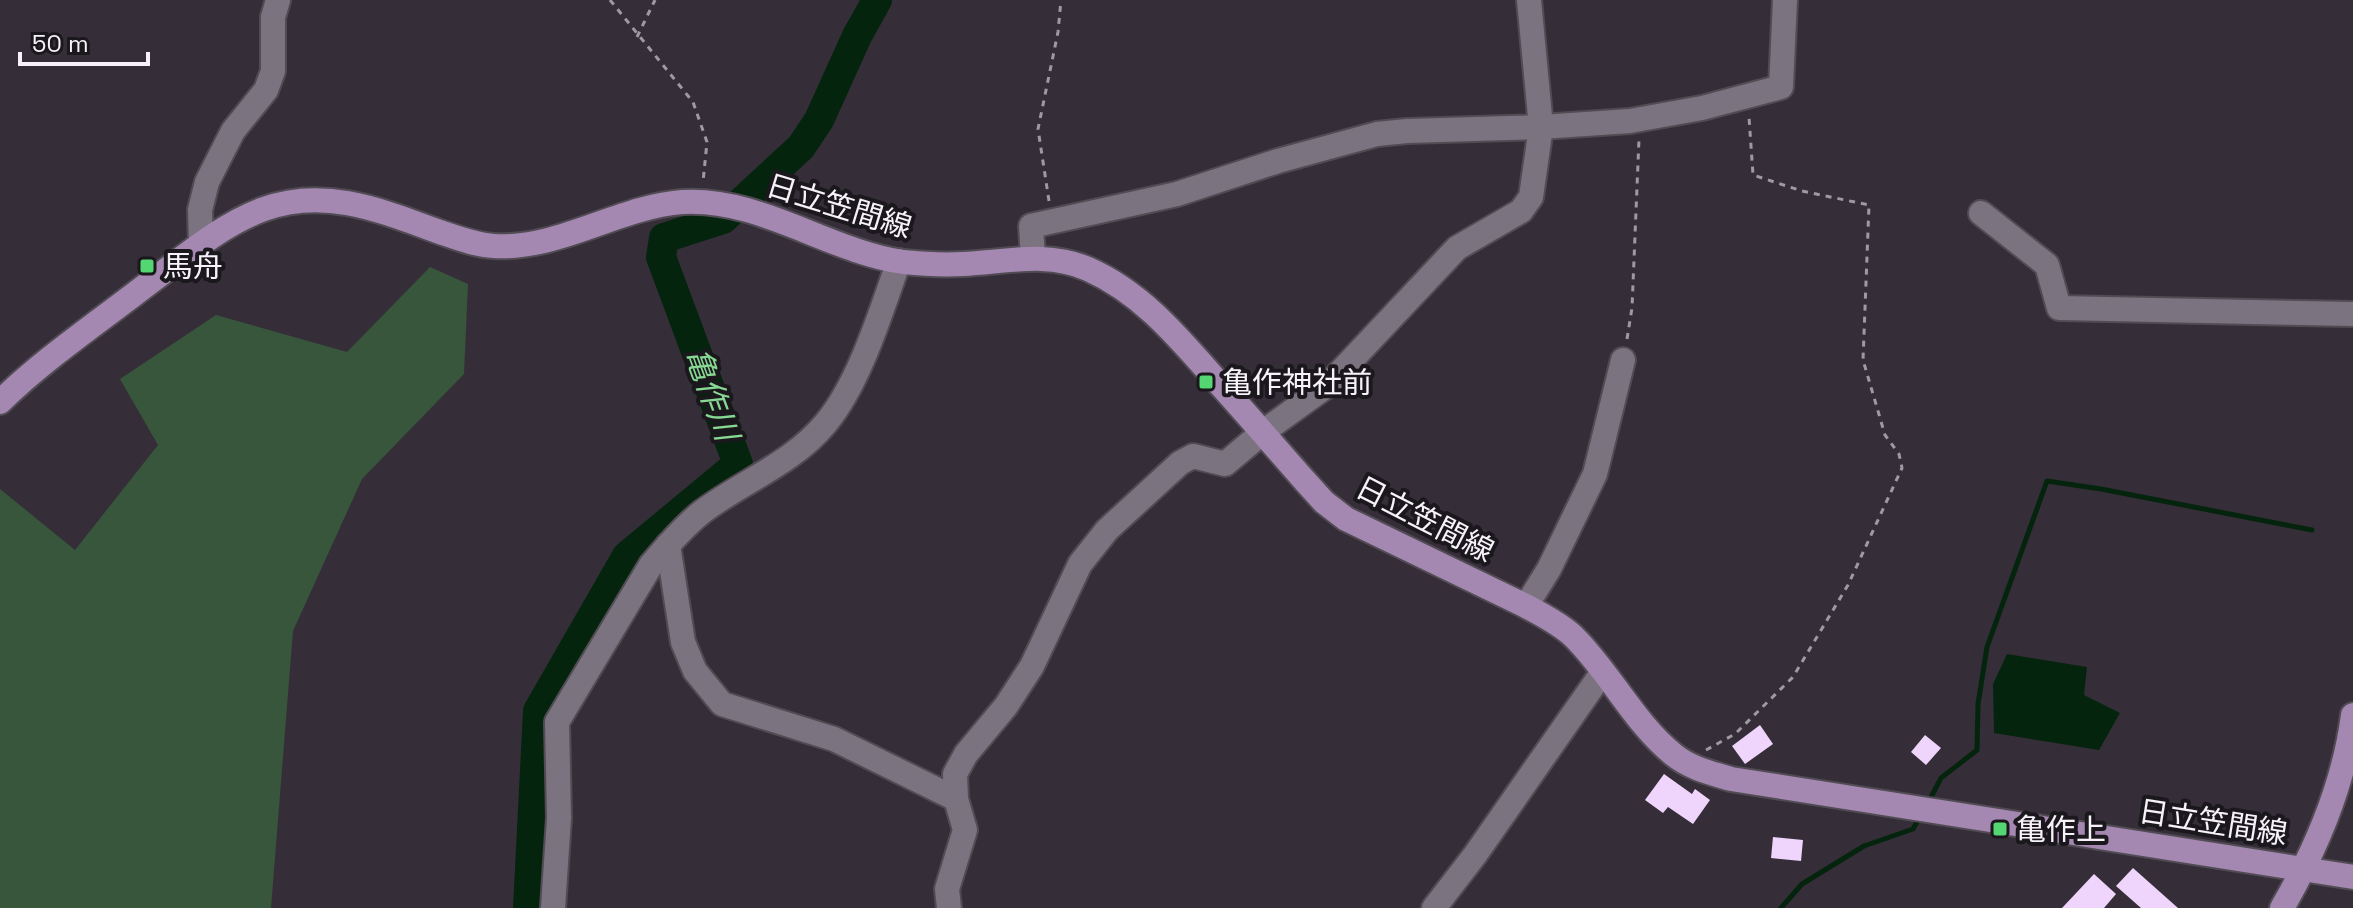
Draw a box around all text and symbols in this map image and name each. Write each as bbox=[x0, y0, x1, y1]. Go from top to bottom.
scale bar bbox=[20, 16, 148, 66]
text: 50 m bbox=[32, 28, 89, 59]
street label: 日立笠間線 bbox=[762, 165, 916, 247]
place label: 馬舟 bbox=[163, 247, 223, 286]
marker: 馬舟 bbox=[138, 257, 156, 275]
water label: 亀作川 bbox=[677, 342, 748, 449]
place label: 亀作神社前 bbox=[1222, 363, 1372, 402]
marker: 亀作神社前 bbox=[1197, 373, 1215, 391]
street label: 日立笠間線 bbox=[1349, 468, 1501, 570]
street label: 日立笠間線 bbox=[2136, 791, 2290, 853]
place label: 亀作上 bbox=[2016, 810, 2106, 849]
marker: 亀作上 bbox=[1991, 820, 2009, 838]

